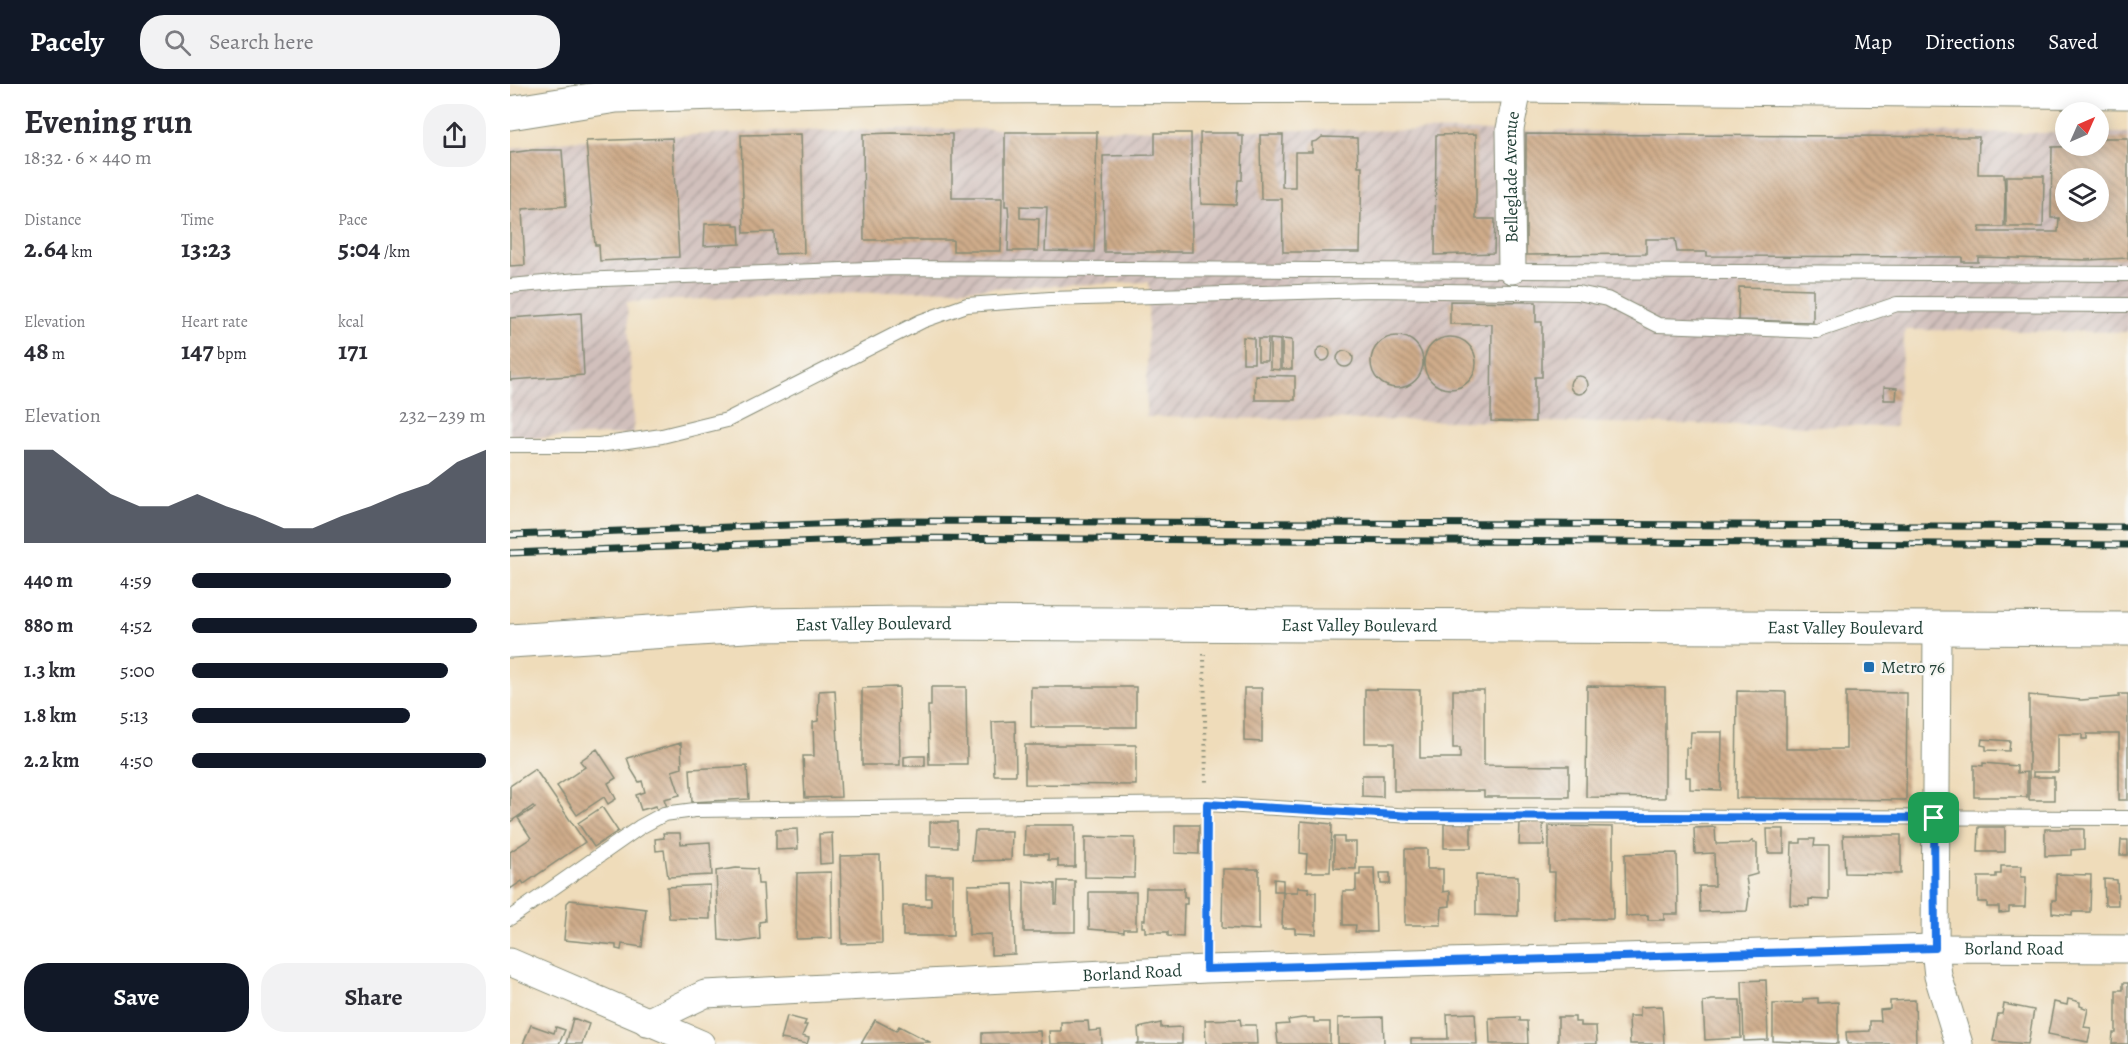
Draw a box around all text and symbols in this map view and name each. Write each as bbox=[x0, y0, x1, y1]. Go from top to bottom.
search box bbox=[140, 15, 560, 69]
text: Pacely bbox=[30, 23, 104, 61]
icon: search bbox=[161, 26, 194, 59]
text: Search here bbox=[209, 27, 314, 57]
text: Map bbox=[1854, 28, 1892, 56]
text: Directions bbox=[1925, 28, 2015, 56]
text: Saved bbox=[2048, 28, 2098, 56]
text: Evening run bbox=[24, 99, 193, 144]
north arrow bbox=[2055, 102, 2109, 156]
map controls bbox=[2055, 102, 2109, 222]
button: share bbox=[423, 104, 486, 167]
street label: Belleglade Avenue bbox=[1498, 109, 1525, 243]
text: 18:32 · 6 × 440 m bbox=[24, 144, 152, 171]
button: layers bbox=[2055, 168, 2109, 222]
text: Distance bbox=[24, 209, 81, 231]
text: Time bbox=[181, 209, 214, 231]
text: Pace bbox=[338, 209, 368, 231]
text: 2.64 bbox=[24, 231, 68, 266]
text: 13:23 bbox=[181, 231, 231, 266]
text: 5:04 bbox=[338, 231, 381, 266]
text: km bbox=[68, 241, 93, 263]
text: /km bbox=[381, 241, 410, 263]
text: Elevation bbox=[24, 311, 85, 333]
text: Heart rate bbox=[181, 311, 248, 333]
text: kcal bbox=[338, 311, 364, 333]
text: 48 bbox=[24, 333, 49, 368]
text: 147 bbox=[181, 333, 214, 368]
text: 171 bbox=[338, 333, 368, 368]
text: m bbox=[49, 343, 65, 365]
text: bpm bbox=[214, 343, 247, 365]
text: Elevation bbox=[24, 402, 101, 429]
text: 232–239 m bbox=[399, 402, 486, 429]
text: 440 m bbox=[24, 567, 73, 594]
text: 4:59 bbox=[120, 567, 152, 594]
street label: East Valley Boulevard bbox=[795, 611, 952, 637]
text: 880 m bbox=[24, 612, 74, 639]
text: 4:52 bbox=[120, 612, 152, 639]
street label: East Valley Boulevard bbox=[1281, 613, 1438, 638]
street label: East Valley Boulevard bbox=[1767, 615, 1924, 640]
place label: Metro 76 bbox=[1881, 655, 1945, 679]
text: 1.3 km bbox=[24, 657, 76, 684]
text: 5:00 bbox=[120, 657, 155, 684]
marker: Metro 76 bbox=[1862, 660, 1876, 674]
text: 1.8 km bbox=[24, 702, 77, 729]
text: 5:13 bbox=[120, 702, 149, 729]
text: 2.2 km bbox=[24, 747, 79, 774]
text: 4:50 bbox=[120, 747, 153, 774]
pin bbox=[1908, 792, 1959, 843]
icon: arrive bbox=[1917, 801, 1950, 834]
street label: Borland Road bbox=[1964, 936, 2064, 961]
street label: Borland Road bbox=[1082, 958, 1183, 987]
button: Save bbox=[24, 963, 249, 1032]
button: Share bbox=[261, 963, 486, 1032]

